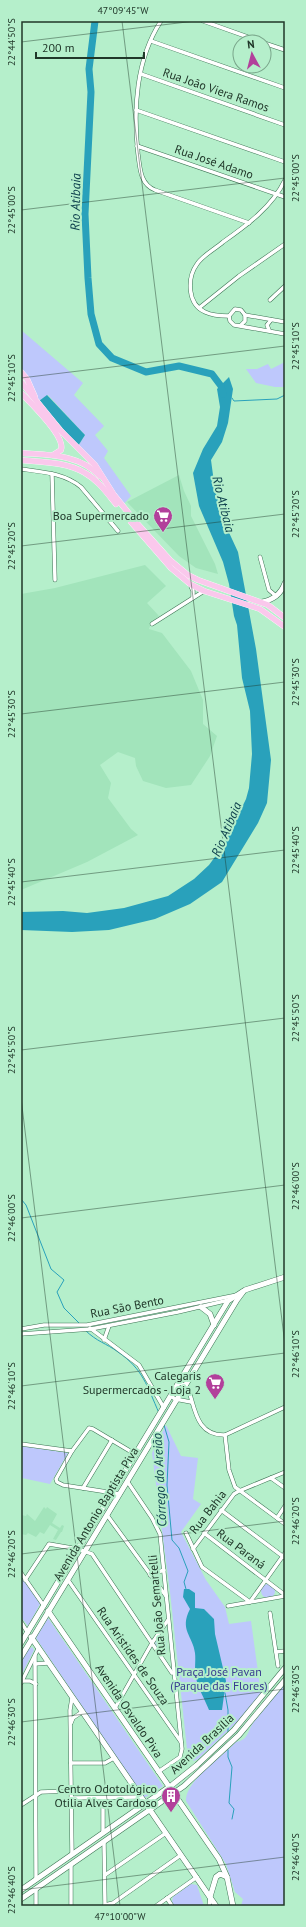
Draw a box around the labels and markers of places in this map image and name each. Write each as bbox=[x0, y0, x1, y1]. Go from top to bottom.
supermarket icon: Boa Supermercado bbox=[152, 505, 174, 533]
place label: Boa Supermercado bbox=[53, 508, 149, 523]
place label: Calegaris Supermercados - Loja 2 bbox=[83, 1368, 201, 1397]
supermarket icon: Calegaris Supermercados - Loja 2 bbox=[204, 1372, 226, 1400]
place label: Centro Odotológico Otilia Alves Cardoso bbox=[54, 1781, 157, 1810]
building icon: Centro Odotológico Otilia Alves Cardoso bbox=[160, 1785, 182, 1813]

